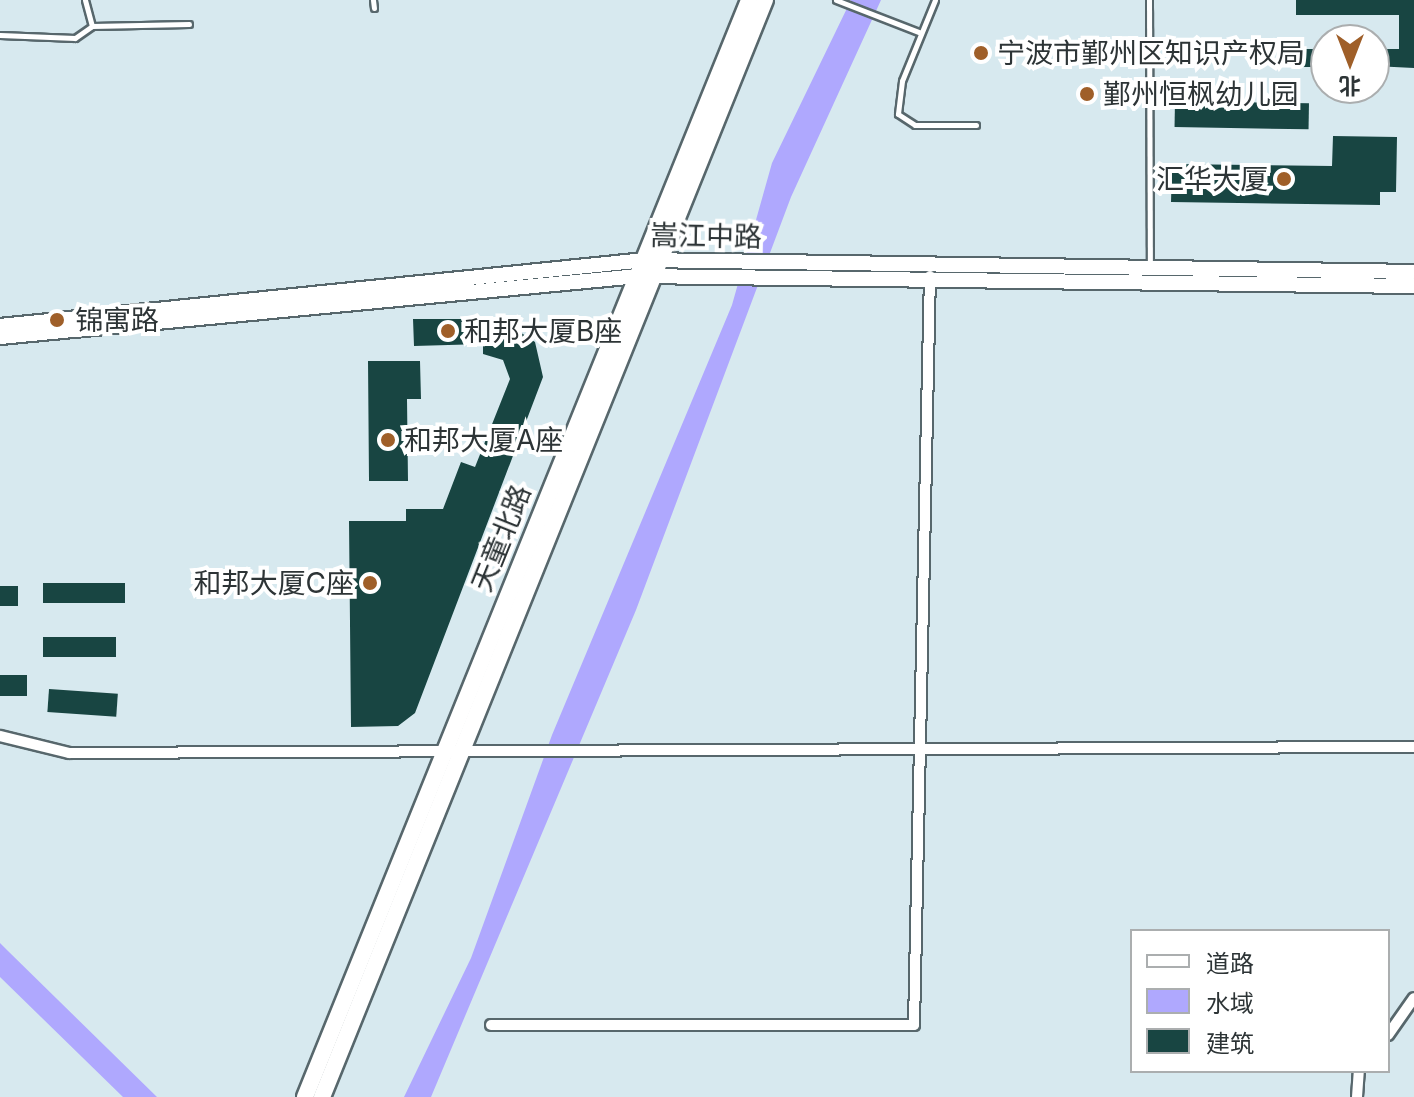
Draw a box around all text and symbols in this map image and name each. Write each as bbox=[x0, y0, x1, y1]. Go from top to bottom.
north arrow bbox=[1310, 24, 1390, 104]
place label: 宁波市鄞州区知识产权局 bbox=[997, 36, 1305, 70]
marker: 宁波市鄞州区知识产权局 bbox=[972, 44, 990, 62]
text: 北 bbox=[1339, 73, 1361, 99]
place label: 鄞州恒枫幼儿园 bbox=[1103, 77, 1299, 111]
marker: 鄞州恒枫幼儿园 bbox=[1078, 85, 1096, 103]
place label: 汇华大厦 bbox=[1156, 162, 1268, 196]
marker: 汇华大厦 bbox=[1275, 170, 1293, 188]
street label: 嵩江中路 bbox=[650, 218, 762, 254]
place label: 锦寓路 bbox=[75, 303, 159, 337]
marker: 锦寓路 bbox=[46, 309, 68, 331]
place label: 和邦大厦B座 bbox=[464, 314, 622, 348]
marker: 和邦大厦B座 bbox=[439, 322, 457, 340]
place label: 和邦大厦A座 bbox=[404, 423, 563, 457]
marker: 和邦大厦A座 bbox=[379, 431, 397, 449]
street label: 天童北路 bbox=[464, 480, 538, 596]
place label: 和邦大厦C座 bbox=[194, 566, 354, 600]
marker: 和邦大厦C座 bbox=[361, 574, 379, 592]
legend bbox=[1130, 929, 1390, 1073]
text: 道路 bbox=[1206, 949, 1254, 978]
text: 水域 bbox=[1206, 989, 1254, 1018]
text: 建筑 bbox=[1206, 1029, 1254, 1058]

